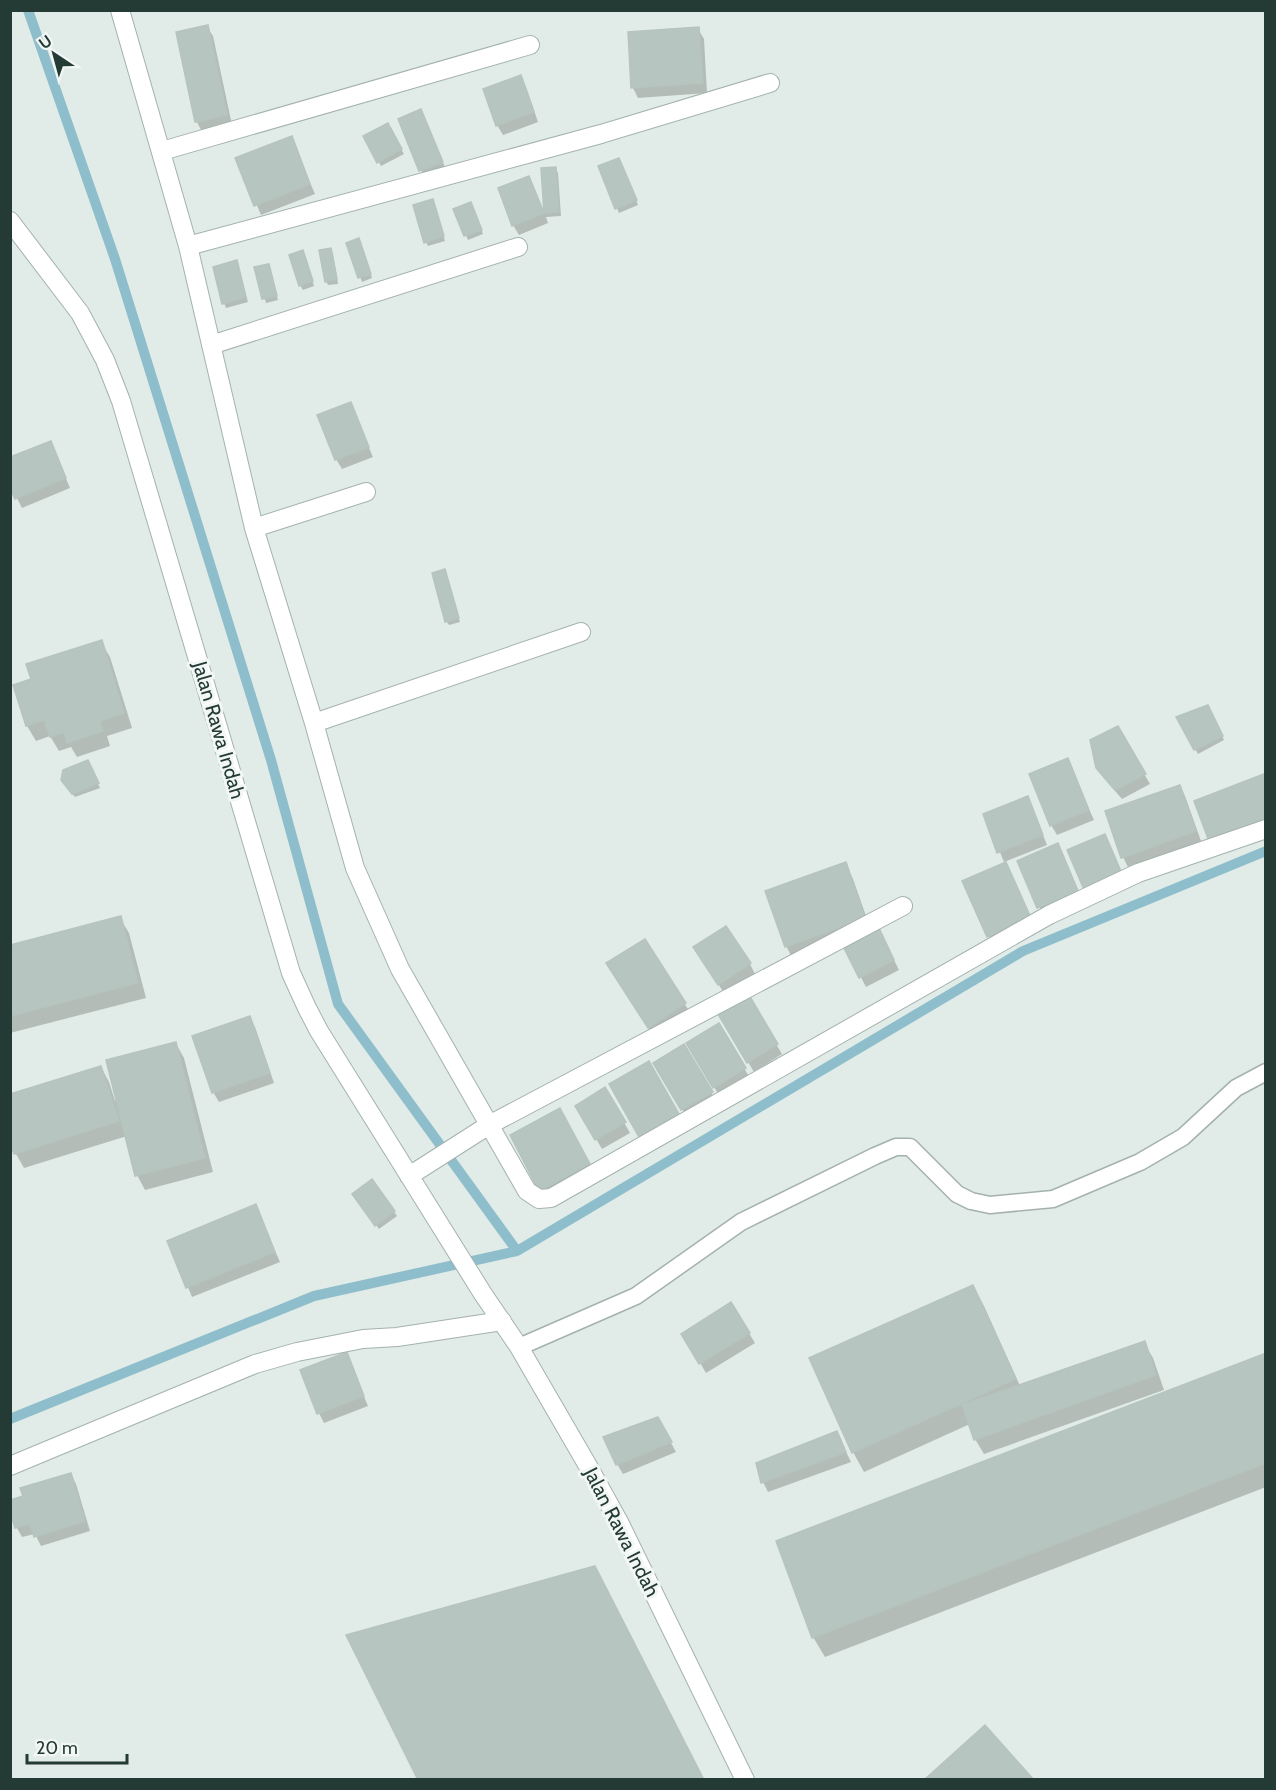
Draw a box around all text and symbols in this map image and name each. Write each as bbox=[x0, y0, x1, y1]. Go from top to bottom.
north arrow bbox=[24, 24, 84, 84]
text: U bbox=[35, 31, 56, 53]
street label: Jalan Rawa Indah bbox=[188, 657, 250, 802]
street label: Jalan Rawa Indah bbox=[579, 1462, 665, 1601]
scale bar bbox=[27, 1727, 128, 1765]
text: 20 m bbox=[36, 1737, 78, 1759]

